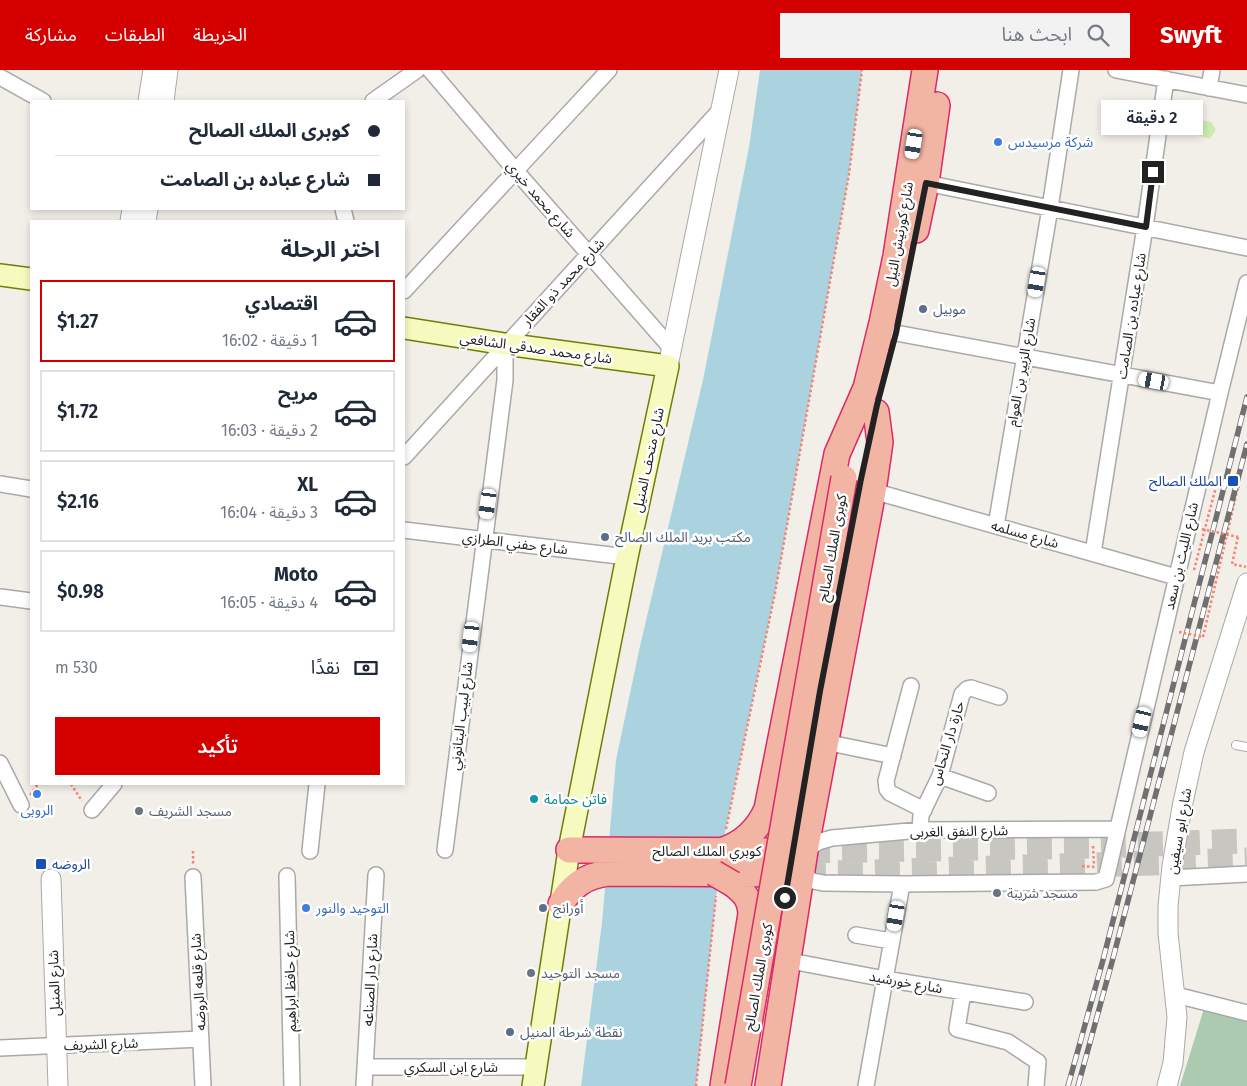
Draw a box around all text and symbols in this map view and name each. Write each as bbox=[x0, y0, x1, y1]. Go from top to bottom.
search box bbox=[780, 13, 1130, 58]
icon: search bbox=[1084, 21, 1112, 49]
text: Swyft bbox=[1160, 21, 1222, 49]
text: ابحث هنا bbox=[1002, 23, 1072, 46]
text: مشاركة bbox=[25, 24, 77, 46]
text: الطبقات bbox=[105, 24, 165, 46]
text: الخريطة bbox=[193, 24, 247, 46]
callout: 2 دقيقة bbox=[1102, 99, 1204, 134]
text: 2 دقيقة bbox=[1127, 108, 1177, 127]
text: كوبرى الملك الصالح bbox=[189, 119, 350, 142]
car bbox=[904, 128, 923, 160]
place label: شركة مرسيدس bbox=[1008, 134, 1093, 151]
marker: شركة مرسيدس bbox=[992, 136, 1004, 148]
street label: شارع محمد خيري bbox=[501, 157, 579, 243]
route end bbox=[1142, 161, 1164, 183]
text: شارع عباده بن الصامت bbox=[160, 168, 350, 191]
street label: شارع كورنيش النيل bbox=[882, 181, 919, 288]
street label: شارع محمد ذو الفقار bbox=[518, 235, 610, 332]
text: اختر الرحلة bbox=[281, 236, 380, 263]
street label: شارع عباده بن الصامت bbox=[1113, 252, 1152, 381]
car bbox=[1027, 266, 1046, 298]
text: اقتصادي bbox=[245, 292, 318, 315]
icon: car bbox=[333, 299, 378, 344]
place label: موبيل bbox=[933, 301, 966, 318]
marker: موبيل bbox=[917, 303, 929, 315]
text: $1.27 bbox=[57, 310, 98, 333]
street label: شارع الزبير بن العوام bbox=[1004, 316, 1041, 428]
street label: شارع محمد صدقي الشافعي bbox=[458, 329, 613, 370]
text: 1 دقيقة · 16:02 bbox=[222, 331, 318, 350]
car bbox=[1137, 371, 1170, 391]
text: مريح bbox=[278, 382, 318, 405]
icon: car bbox=[333, 389, 378, 434]
text: $1.72 bbox=[57, 400, 98, 423]
street label: شارع متحف المنيل bbox=[629, 406, 670, 515]
text: 2 دقيقة · 16:03 bbox=[221, 421, 318, 440]
text: XL bbox=[297, 473, 318, 496]
place label: الملك الصالح bbox=[1149, 473, 1222, 492]
marker: الملك الصالح bbox=[1226, 474, 1240, 488]
icon: car bbox=[333, 479, 378, 524]
car bbox=[478, 488, 497, 520]
text: $2.16 bbox=[57, 490, 99, 513]
street label: كوبرى الملك الصالح bbox=[815, 493, 852, 604]
street label: شارع الليث بن سعد bbox=[1161, 501, 1204, 612]
text: 3 دقيقة · 16:04 bbox=[220, 503, 318, 522]
street label: شارع مسلمه bbox=[989, 517, 1061, 554]
street label: شارع حفني الطرازي bbox=[461, 529, 569, 561]
place label: مكتب بريد الملك الصالح bbox=[615, 529, 751, 548]
marker: مكتب بريد الملك الصالح bbox=[599, 531, 611, 543]
text: Moto bbox=[274, 563, 318, 586]
icon: car bbox=[333, 569, 378, 614]
text: $0.98 bbox=[57, 580, 104, 603]
text: 4 دقيقة · 16:05 bbox=[220, 593, 318, 612]
car bbox=[461, 621, 480, 653]
icon: cash bbox=[352, 654, 380, 682]
text: نقدًا bbox=[311, 656, 340, 679]
text: 530 m bbox=[55, 658, 98, 677]
street label: شارع لبيب البتانوني bbox=[446, 661, 479, 772]
street label: حارة دار النحاس bbox=[927, 699, 968, 787]
car bbox=[1131, 706, 1152, 738]
button: تأكيد bbox=[55, 717, 380, 775]
street label: شارع ابو سيفين bbox=[1164, 787, 1197, 876]
marker: الروبى bbox=[31, 788, 43, 800]
place label: فاتن حمامة bbox=[544, 791, 607, 808]
marker: فاتن حمامة bbox=[528, 793, 540, 805]
place label: الروبى bbox=[21, 802, 53, 819]
place label: مسجد الشريف bbox=[149, 803, 232, 820]
marker: مسجد الشريف bbox=[133, 805, 145, 817]
street label: شارع النفق الغربى bbox=[910, 822, 1008, 843]
street label: كوبري الملك الصالح bbox=[653, 843, 762, 862]
place label: الروضه bbox=[52, 856, 90, 873]
marker: الروضه bbox=[34, 857, 48, 871]
place label: مسجد شريبة bbox=[1007, 885, 1078, 902]
route start bbox=[774, 887, 796, 909]
marker: مسجد شريبة bbox=[991, 887, 1003, 899]
place label: أورانج bbox=[553, 899, 584, 919]
place label: التوحيد والنور bbox=[315, 900, 389, 917]
car bbox=[886, 900, 905, 932]
marker: التوحيد والنور bbox=[300, 902, 312, 914]
marker: أورانج bbox=[537, 902, 549, 914]
street label: كوبرى الملك الصالح bbox=[741, 922, 778, 1033]
street label: شارع حافظ ابراهيم bbox=[281, 930, 302, 1032]
street label: شارع قلعه الروضه bbox=[187, 933, 212, 1031]
street label: شارع دار الصناعه bbox=[360, 933, 383, 1027]
street label: شارع المنيل bbox=[45, 949, 66, 1016]
place label: مسجد التوحيد bbox=[541, 965, 620, 982]
marker: مسجد التوحيد bbox=[525, 967, 537, 979]
street label: شارع خورشيد bbox=[868, 968, 944, 999]
place label: نقطة شرطة المنيل bbox=[520, 1024, 623, 1041]
marker: نقطة شرطة المنيل bbox=[504, 1026, 516, 1038]
street label: شارع الشريف bbox=[63, 1035, 139, 1056]
street label: شارع ابن السكري bbox=[404, 1059, 498, 1078]

